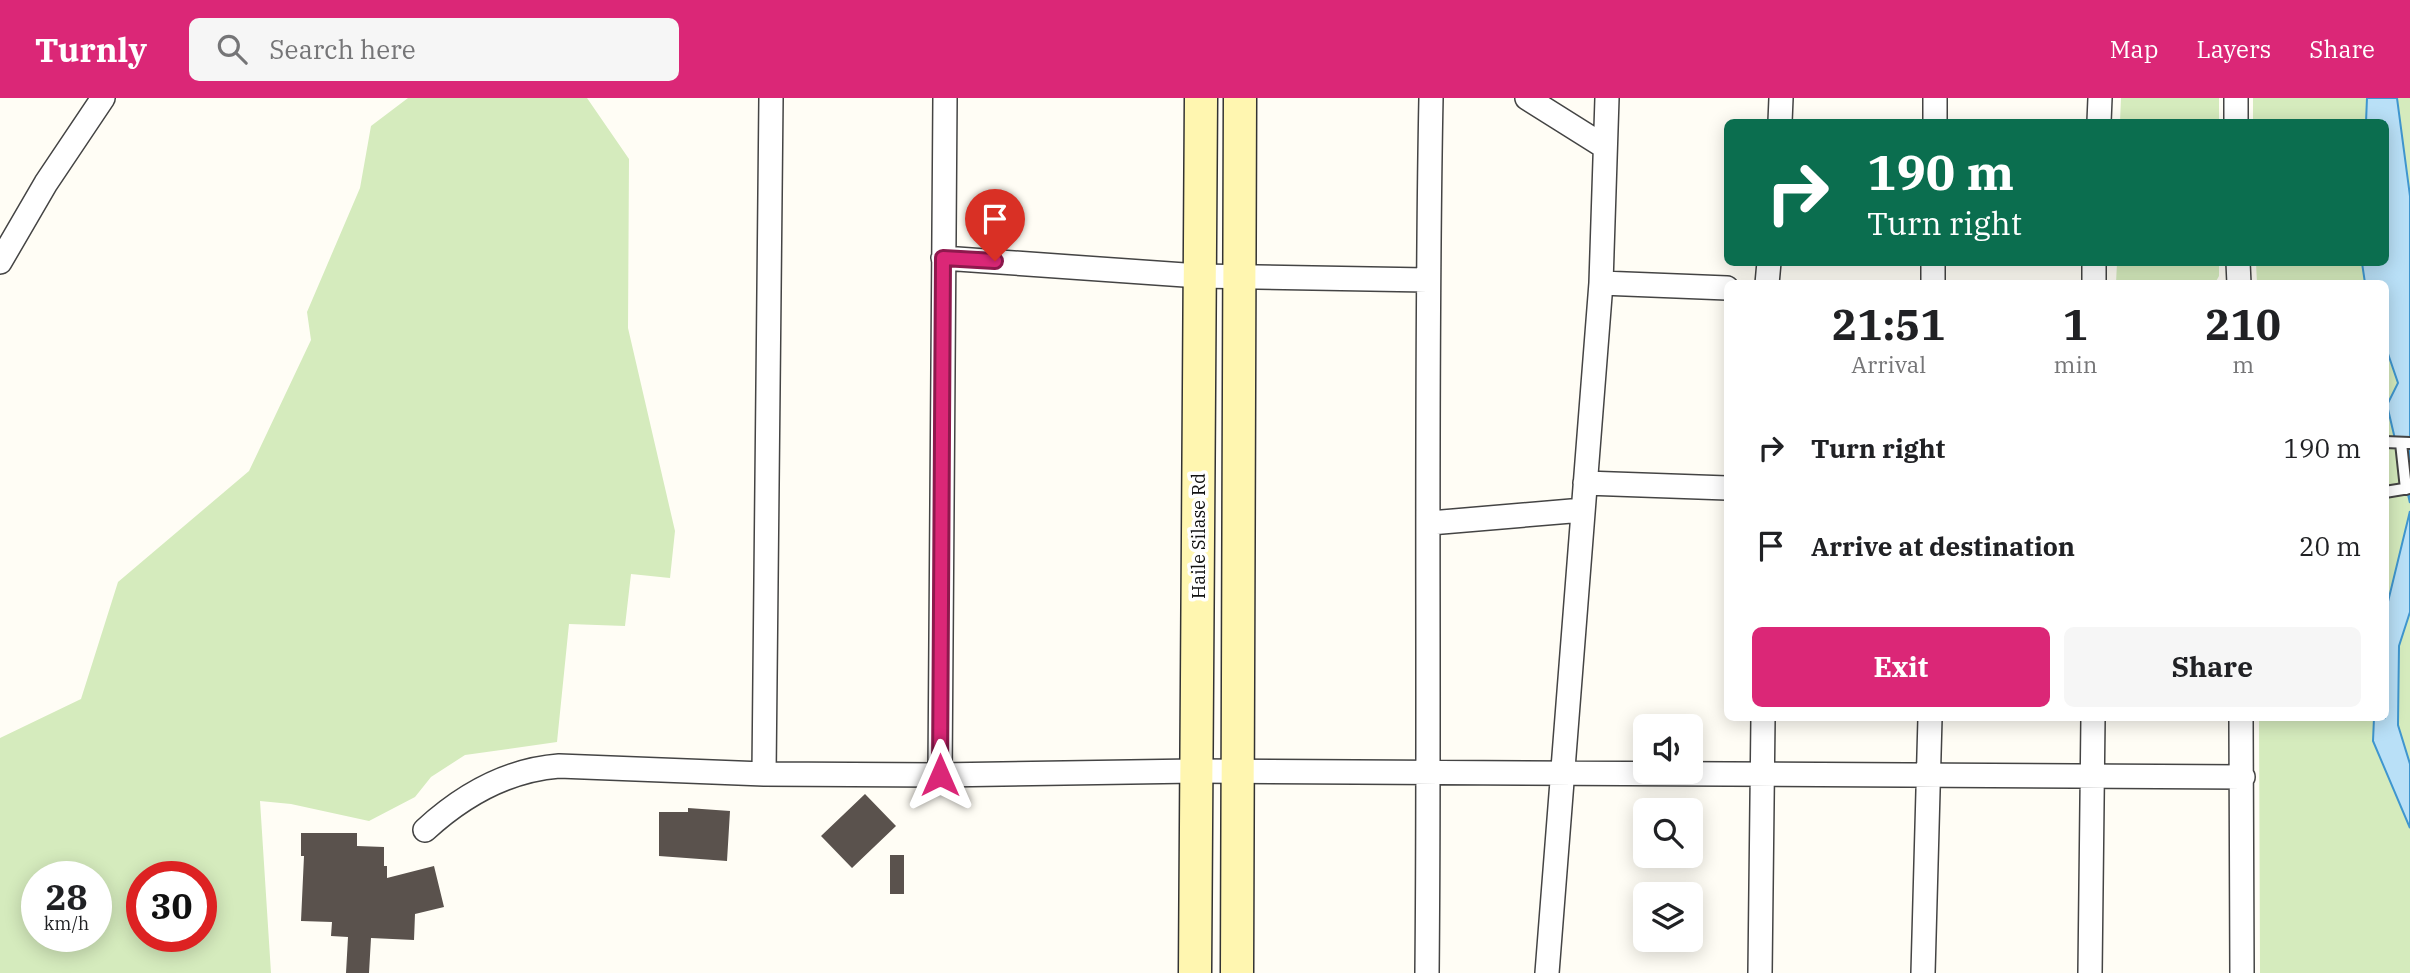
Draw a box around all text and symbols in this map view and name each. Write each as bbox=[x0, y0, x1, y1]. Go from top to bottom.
search box bbox=[189, 18, 679, 81]
text: Turnly bbox=[35, 28, 147, 71]
icon: search bbox=[213, 30, 251, 68]
text: Search here bbox=[269, 32, 416, 66]
text: Map bbox=[2110, 33, 2158, 65]
text: Layers bbox=[2196, 33, 2271, 65]
text: Share bbox=[2309, 33, 2375, 65]
text: 190 m bbox=[1867, 140, 2014, 203]
icon: right bbox=[1752, 147, 1843, 238]
pin bbox=[965, 189, 1025, 261]
icon: arrive bbox=[976, 200, 1014, 238]
text: Turn right bbox=[1867, 202, 2022, 244]
text: 21:51 bbox=[1832, 297, 1946, 352]
text: 1 bbox=[2063, 297, 2088, 352]
text: 210 bbox=[2205, 297, 2281, 352]
text: Arrival bbox=[1851, 349, 1926, 379]
text: min bbox=[2054, 349, 2097, 379]
text: m bbox=[2232, 349, 2254, 379]
icon: right bbox=[1752, 429, 1790, 467]
text: Turn right bbox=[1811, 431, 1945, 465]
text: 190 m bbox=[2283, 431, 2361, 465]
street label: Haile Silase Rd bbox=[1187, 473, 1210, 599]
icon: arrive bbox=[1752, 527, 1790, 565]
text: Arrive at destination bbox=[1811, 529, 2075, 563]
text: 20 m bbox=[2299, 529, 2361, 563]
button: Exit bbox=[1752, 627, 2050, 707]
button: Share bbox=[2064, 627, 2361, 707]
map controls bbox=[1633, 714, 1703, 952]
button: sound bbox=[1633, 714, 1703, 784]
position arrow bbox=[903, 738, 977, 812]
button: search bbox=[1633, 798, 1703, 868]
speed limit sign: 30 bbox=[126, 861, 217, 952]
text: 28 bbox=[45, 874, 88, 920]
button: layers bbox=[1633, 882, 1703, 952]
text: km/h bbox=[44, 912, 89, 935]

